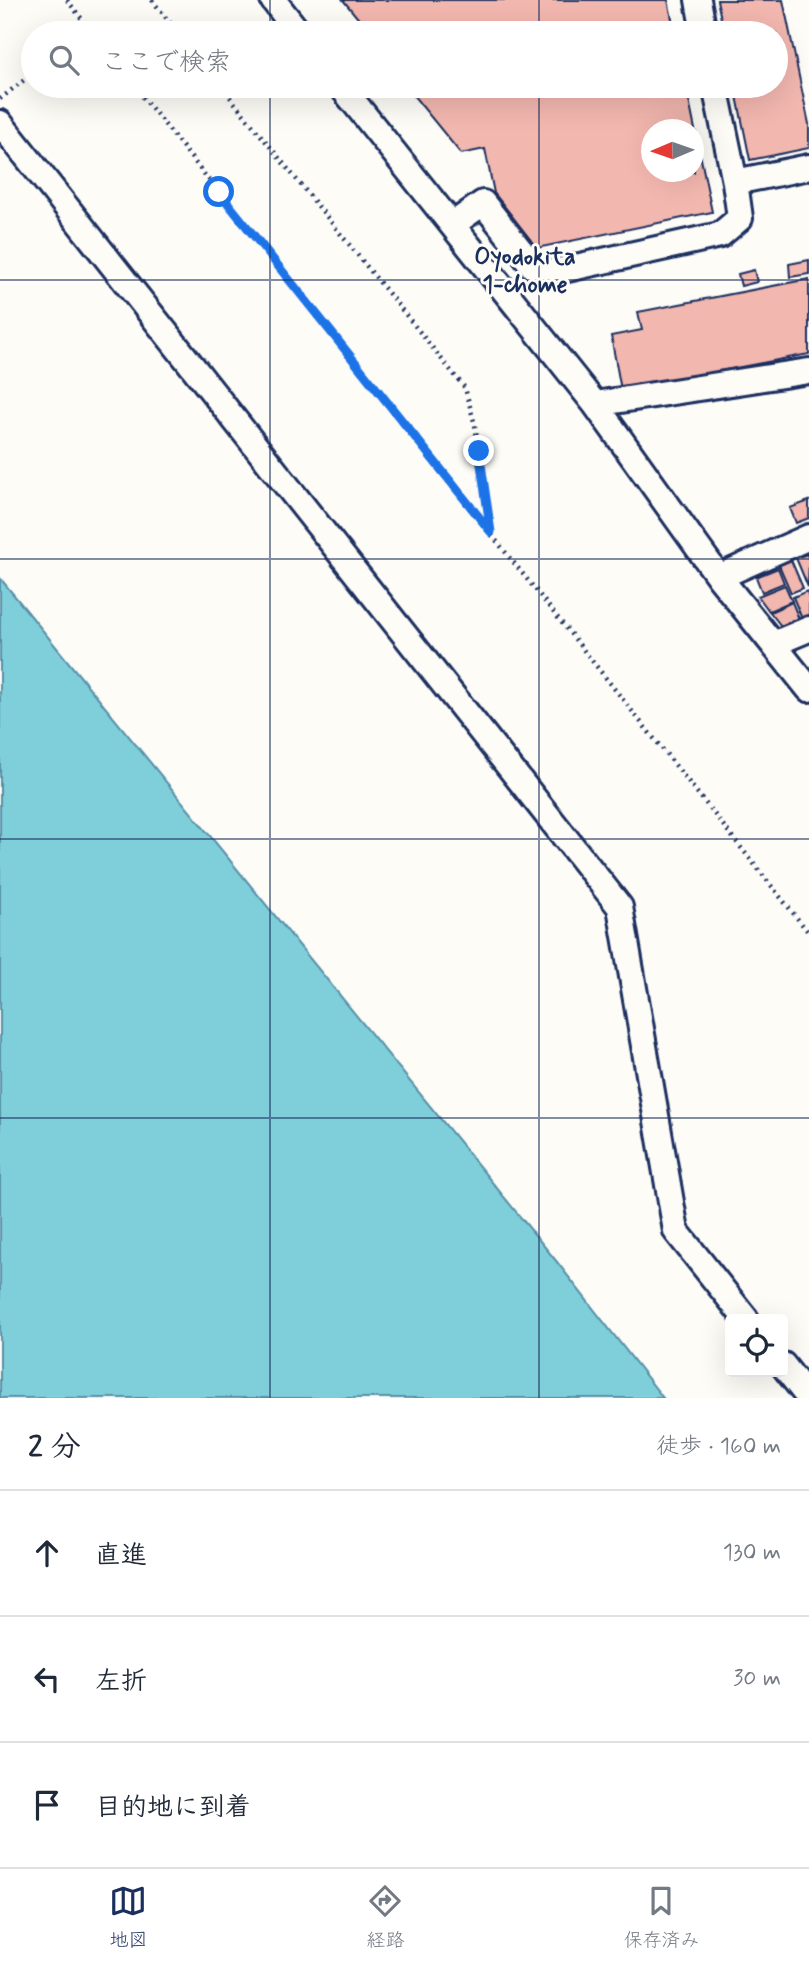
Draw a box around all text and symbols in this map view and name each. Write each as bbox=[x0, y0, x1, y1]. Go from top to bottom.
search box bbox=[21, 21, 788, 98]
icon: search bbox=[45, 41, 83, 79]
text: ここで検索 bbox=[101, 46, 231, 80]
north arrow bbox=[641, 119, 704, 182]
route start bbox=[203, 176, 234, 207]
district label: Oyodokita 1-chome bbox=[474, 242, 576, 301]
route end bbox=[463, 435, 494, 466]
map controls bbox=[725, 1314, 788, 1377]
button: locate bbox=[725, 1314, 788, 1377]
text: 2 分 bbox=[28, 1428, 81, 1467]
text: 徒歩 · 160 m bbox=[656, 1432, 781, 1462]
icon: ahead bbox=[28, 1534, 66, 1572]
text: 130 m bbox=[723, 1538, 781, 1568]
text: 直進 bbox=[95, 1539, 147, 1573]
icon: left bbox=[28, 1660, 66, 1698]
text: 30 m bbox=[733, 1664, 781, 1694]
text: 左折 bbox=[95, 1665, 147, 1699]
icon: arrive bbox=[28, 1786, 66, 1824]
text: 目的地に到着 bbox=[95, 1791, 251, 1825]
tab: 地図 bbox=[109, 1882, 148, 1953]
tab: 経路 bbox=[366, 1882, 405, 1953]
tab: 保存済み bbox=[623, 1882, 700, 1953]

